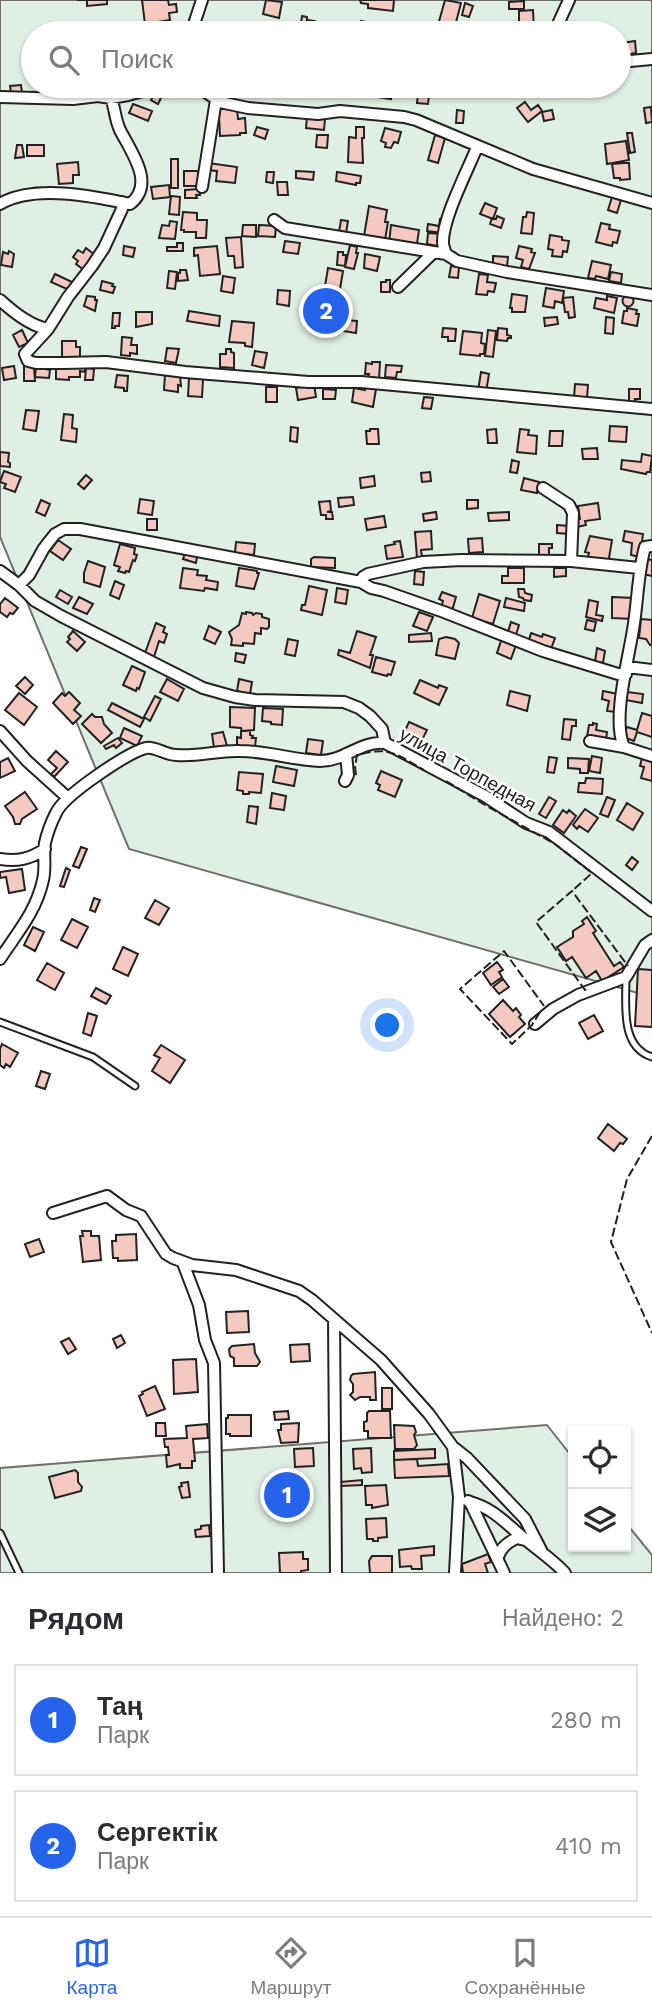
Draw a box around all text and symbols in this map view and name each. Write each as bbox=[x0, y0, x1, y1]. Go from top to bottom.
search box bbox=[21, 21, 631, 98]
icon: search bbox=[45, 41, 83, 79]
text: Поиск bbox=[101, 44, 173, 74]
pin: 2 bbox=[303, 285, 349, 337]
street label: улица Торпедная bbox=[395, 722, 540, 817]
your location bbox=[370, 1008, 404, 1042]
map controls bbox=[568, 1426, 631, 1552]
button: locate bbox=[568, 1426, 631, 1489]
pin: 1 bbox=[264, 1469, 310, 1521]
button: layers bbox=[568, 1489, 631, 1552]
text: Рядом bbox=[28, 1601, 124, 1636]
text: Найдено: 2 bbox=[502, 1605, 624, 1632]
text: Таң bbox=[97, 1691, 142, 1721]
text: 1 bbox=[48, 1707, 58, 1734]
text: 280 m bbox=[550, 1707, 622, 1734]
text: Парк bbox=[97, 1722, 149, 1749]
text: Сергектік bbox=[97, 1817, 217, 1847]
text: 2 bbox=[46, 1833, 60, 1860]
text: 410 m bbox=[555, 1833, 622, 1860]
text: Парк bbox=[97, 1848, 149, 1875]
tab: Карта bbox=[67, 1934, 117, 1999]
tab: Маршрут bbox=[250, 1934, 331, 1999]
tab: Сохранённые bbox=[464, 1934, 585, 1999]

